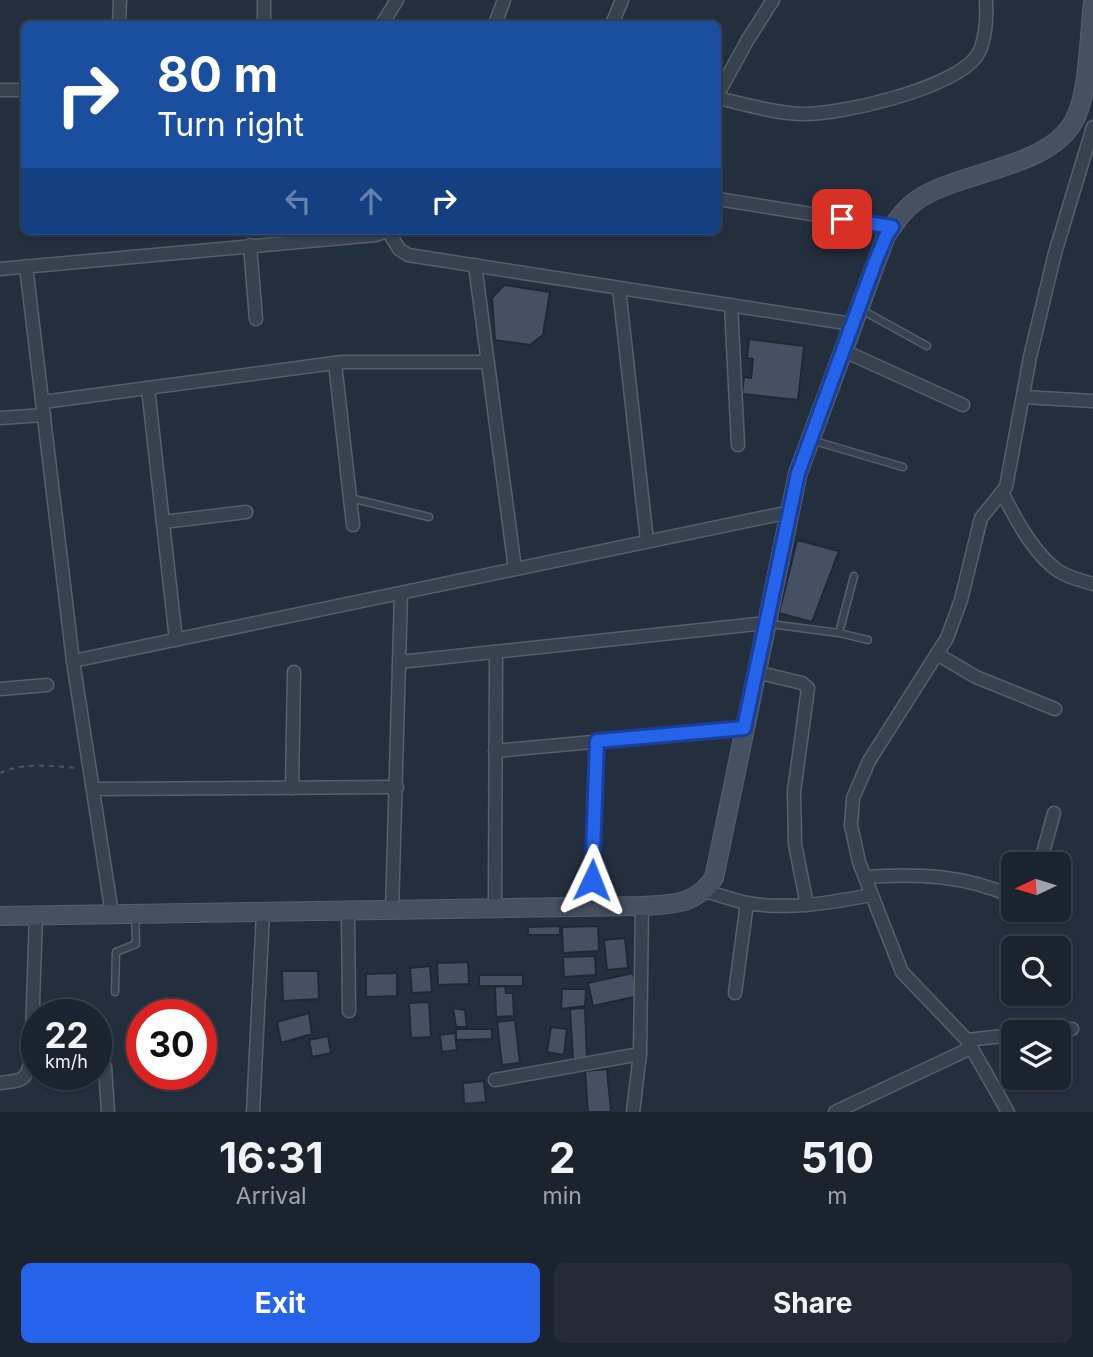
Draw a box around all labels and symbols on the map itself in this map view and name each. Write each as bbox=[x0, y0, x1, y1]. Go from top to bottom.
pin bbox=[812, 189, 872, 249]
position arrow bbox=[555, 843, 629, 917]
north arrow bbox=[1001, 852, 1071, 922]
speed limit sign: 30 bbox=[126, 999, 217, 1090]

